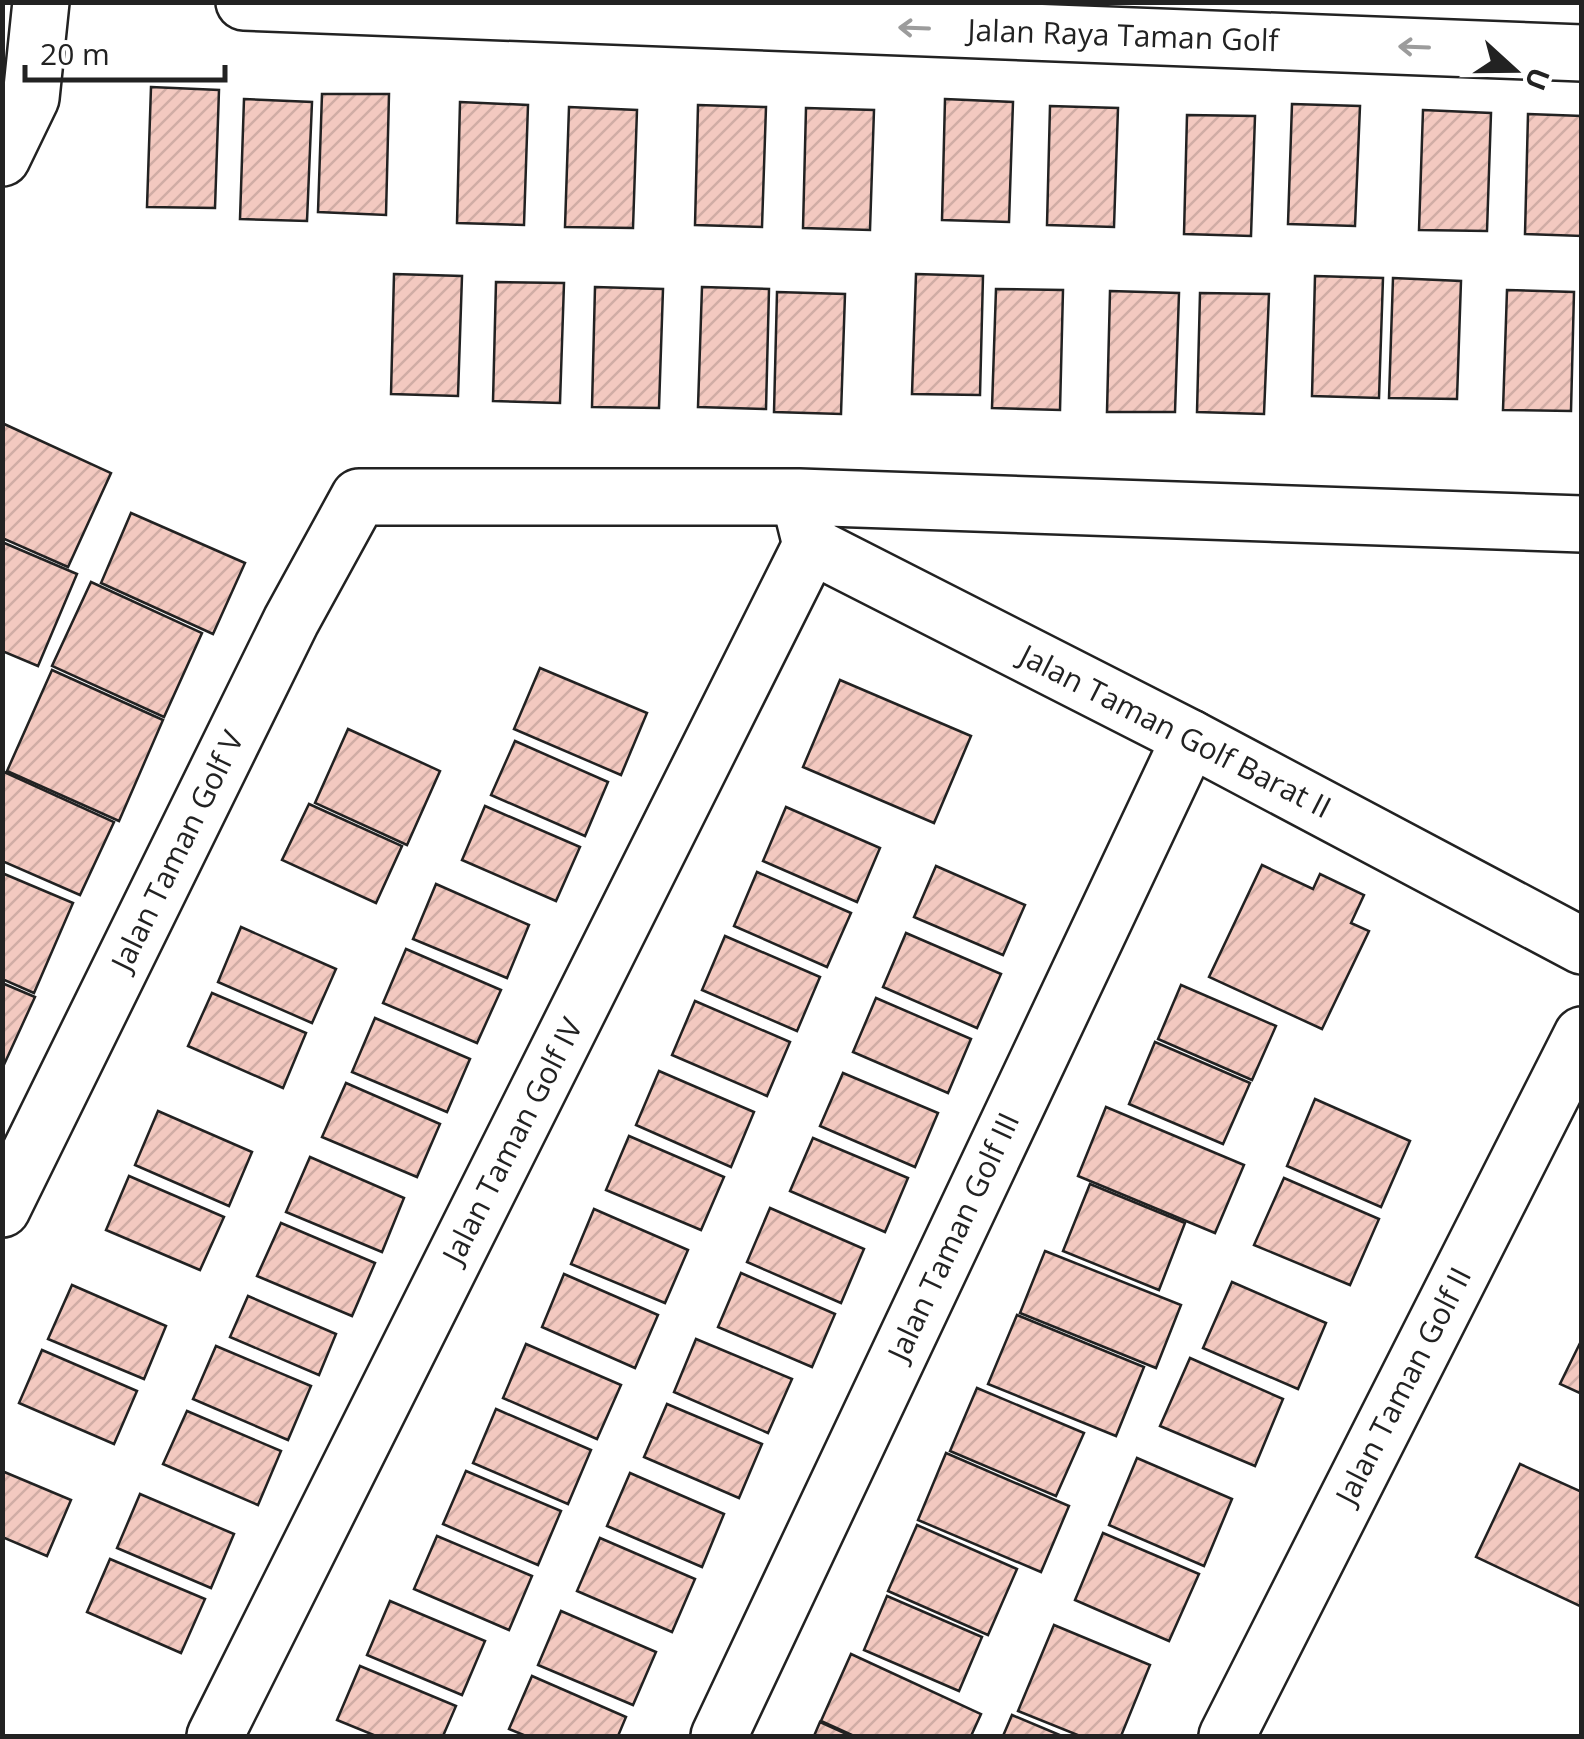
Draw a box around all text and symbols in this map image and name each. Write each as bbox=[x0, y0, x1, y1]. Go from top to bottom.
street label: Jalan Raya Taman Golf bbox=[964, 8, 1281, 60]
one-way arrow bbox=[899, 18, 931, 37]
scale bar bbox=[25, 20, 225, 82]
north arrow bbox=[1464, 20, 1564, 120]
text: 20 m bbox=[40, 33, 110, 74]
one-way arrow bbox=[1399, 37, 1431, 56]
text: U bbox=[1517, 63, 1560, 96]
street label: Jalan Taman Golf Barat II bbox=[1010, 633, 1338, 827]
street label: Jalan Taman Golf V bbox=[99, 723, 253, 980]
street label: Jalan Taman Golf IV bbox=[431, 1010, 591, 1273]
street label: Jalan Taman Golf III bbox=[876, 1106, 1028, 1370]
street label: Jalan Taman Golf II bbox=[1324, 1260, 1480, 1514]

